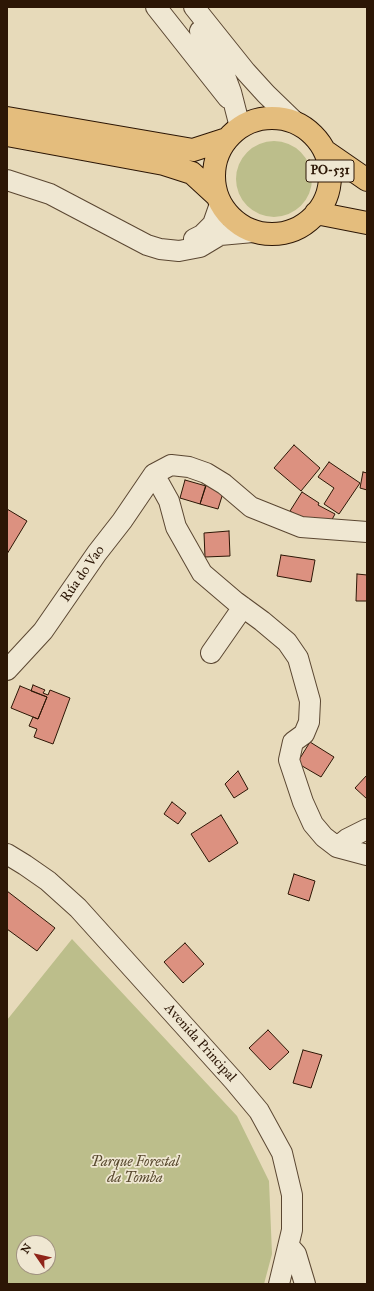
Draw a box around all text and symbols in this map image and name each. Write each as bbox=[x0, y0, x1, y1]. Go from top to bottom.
road number: PO-531 bbox=[306, 160, 354, 182]
street label: Rúa do Vao bbox=[57, 543, 109, 605]
street label: Avenida Principal bbox=[160, 1000, 240, 1086]
park label: Parque Forestal da Tomba bbox=[91, 1155, 179, 1188]
north arrow bbox=[16, 1235, 56, 1275]
text: N bbox=[18, 1241, 34, 1256]

